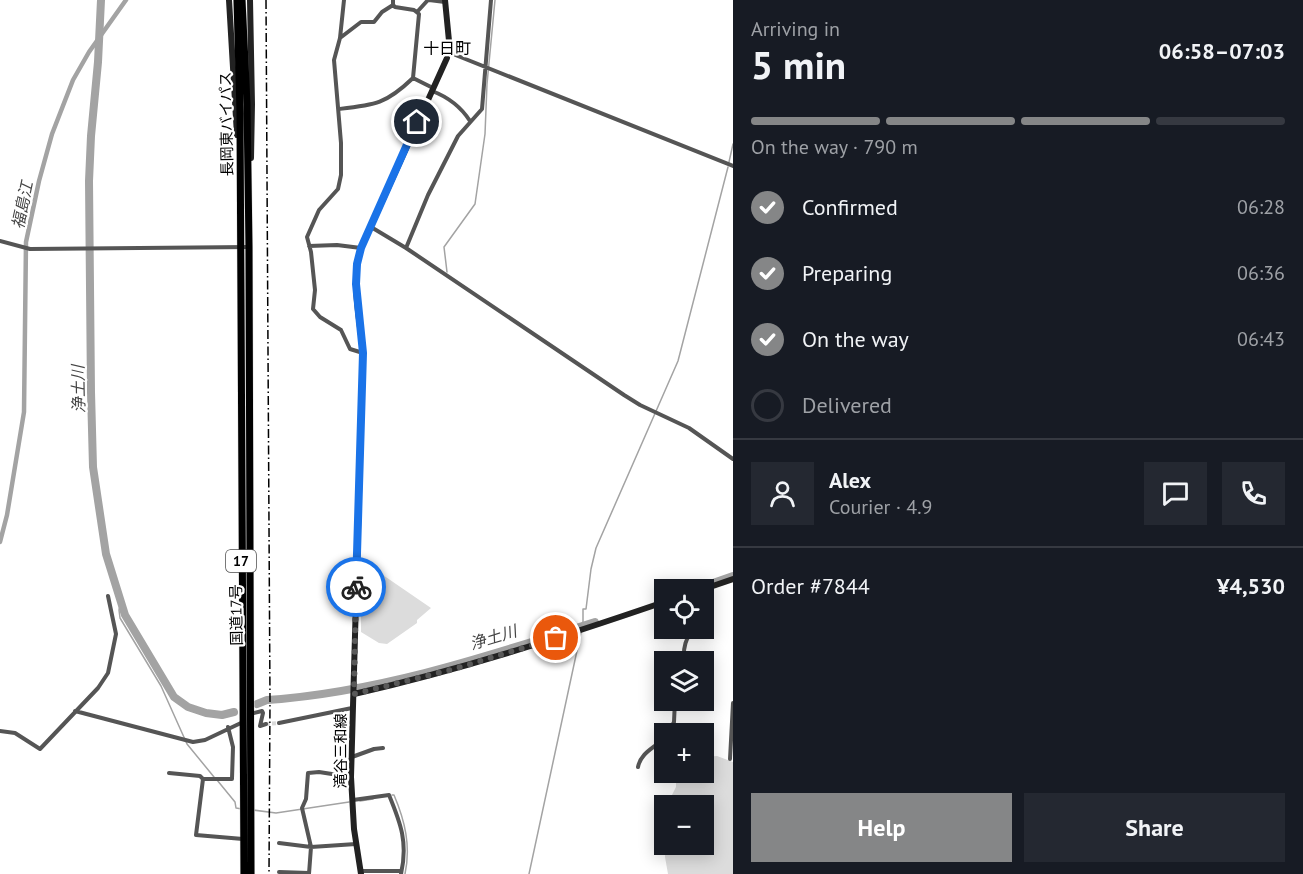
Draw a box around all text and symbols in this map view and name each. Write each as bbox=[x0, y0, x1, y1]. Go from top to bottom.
text: Arriving in bbox=[751, 16, 840, 42]
text: 06:58–07:03 bbox=[1159, 37, 1285, 65]
district label: 十日町 bbox=[423, 38, 471, 58]
text: 5 min bbox=[751, 39, 846, 90]
street label: 長岡東バイパス bbox=[216, 71, 236, 177]
pin bbox=[391, 96, 442, 147]
icon: home bbox=[400, 105, 433, 138]
text: On the way · 790 m bbox=[751, 134, 918, 160]
water label: 福島江 bbox=[7, 177, 37, 231]
icon: check bbox=[751, 191, 784, 224]
text: Confirmed bbox=[802, 193, 898, 221]
text: 06:28 bbox=[1237, 194, 1285, 220]
icon: check bbox=[751, 257, 784, 290]
text: Preparing bbox=[802, 259, 892, 287]
text: 06:36 bbox=[1237, 260, 1285, 286]
icon: check bbox=[751, 323, 784, 356]
text: On the way bbox=[802, 325, 909, 353]
text: 06:43 bbox=[1237, 326, 1285, 352]
water label: 浄土川 bbox=[68, 363, 88, 413]
text: Delivered bbox=[802, 391, 892, 419]
button: person bbox=[751, 462, 814, 525]
button: chat bbox=[1144, 462, 1207, 525]
button: phone bbox=[1222, 462, 1285, 525]
text: Alex bbox=[829, 466, 871, 494]
text: Courier · 4.9 bbox=[829, 494, 932, 520]
road number: 17 bbox=[226, 550, 256, 572]
courier bbox=[326, 557, 386, 617]
icon: bike bbox=[340, 571, 373, 604]
text: Order #7844 bbox=[751, 572, 870, 600]
text: ¥4,530 bbox=[1217, 572, 1285, 600]
map controls bbox=[654, 579, 714, 855]
button: locate bbox=[654, 579, 714, 639]
street label: 国道17号 bbox=[226, 584, 246, 646]
pin bbox=[530, 612, 581, 663]
water label: 浄土川 bbox=[467, 620, 521, 654]
icon: bag bbox=[539, 621, 572, 654]
button: layers bbox=[654, 651, 714, 711]
street label: 滝谷三和線 bbox=[331, 713, 350, 789]
button: + bbox=[654, 723, 714, 783]
button: Help bbox=[751, 793, 1012, 862]
button: Share bbox=[1024, 793, 1285, 862]
button: − bbox=[654, 795, 714, 855]

